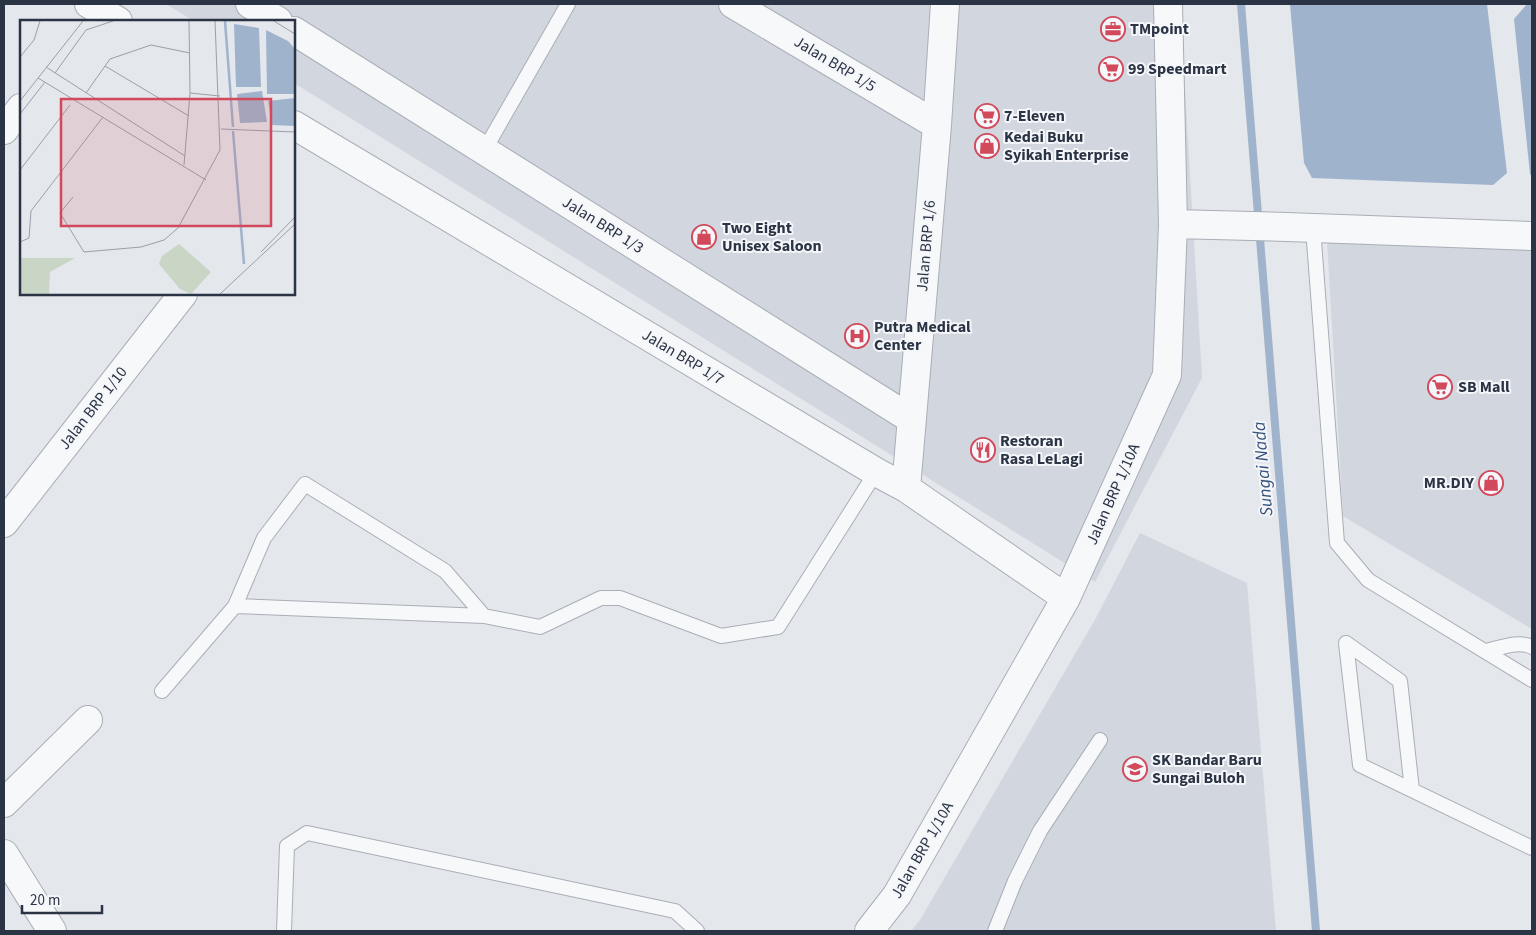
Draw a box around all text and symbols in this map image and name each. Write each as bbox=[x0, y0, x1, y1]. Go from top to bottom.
office icon: TMpoint bbox=[1100, 16, 1126, 42]
place label: TMpoint bbox=[1130, 18, 1189, 40]
inset map bbox=[20, 20, 295, 295]
street label: Jalan BRP 1/5 bbox=[790, 31, 880, 97]
supermarket icon: 99 Speedmart bbox=[1098, 56, 1124, 82]
place label: 99 Speedmart bbox=[1128, 58, 1227, 80]
supermarket icon: 7-Eleven bbox=[974, 103, 1000, 129]
place label: 7-Eleven bbox=[1004, 105, 1065, 127]
place label: Kedai Buku Syikah Enterprise bbox=[1004, 126, 1129, 166]
shop icon: Kedai Buku Syikah Enterprise bbox=[974, 133, 1000, 159]
street label: Jalan BRP 1/3 bbox=[558, 191, 648, 259]
street label: Jalan BRP 1/6 bbox=[911, 199, 941, 293]
place label: Two Eight Unisex Saloon bbox=[722, 217, 822, 257]
shop icon: Two Eight Unisex Saloon bbox=[691, 224, 717, 250]
place label: Putra Medical Center bbox=[874, 316, 971, 356]
hospital icon: Putra Medical Center bbox=[844, 323, 870, 349]
street label: Jalan BRP 1/7 bbox=[638, 324, 728, 390]
street label: Jalan BRP 1/10 bbox=[54, 362, 132, 454]
supermarket icon: SB Mall bbox=[1427, 374, 1453, 400]
place label: SB Mall bbox=[1458, 376, 1510, 398]
water label: Sungai Nada bbox=[1246, 420, 1280, 517]
place label: Restoran Rasa LeLagi bbox=[1000, 430, 1083, 470]
restaurant icon: Restoran Rasa LeLagi bbox=[970, 437, 996, 463]
street label: Jalan BRP 1/10A bbox=[1081, 440, 1145, 548]
shop icon: MR.DIY bbox=[1478, 470, 1504, 496]
place label: MR.DIY bbox=[1424, 472, 1475, 494]
place label: SK Bandar Baru Sungai Buloh bbox=[1152, 749, 1262, 789]
school or university icon: SK Bandar Baru Sungai Buloh bbox=[1122, 756, 1148, 782]
street label: Jalan BRP 1/10A bbox=[885, 797, 959, 903]
scale bar bbox=[22, 882, 102, 914]
text: 20 m bbox=[30, 890, 60, 911]

